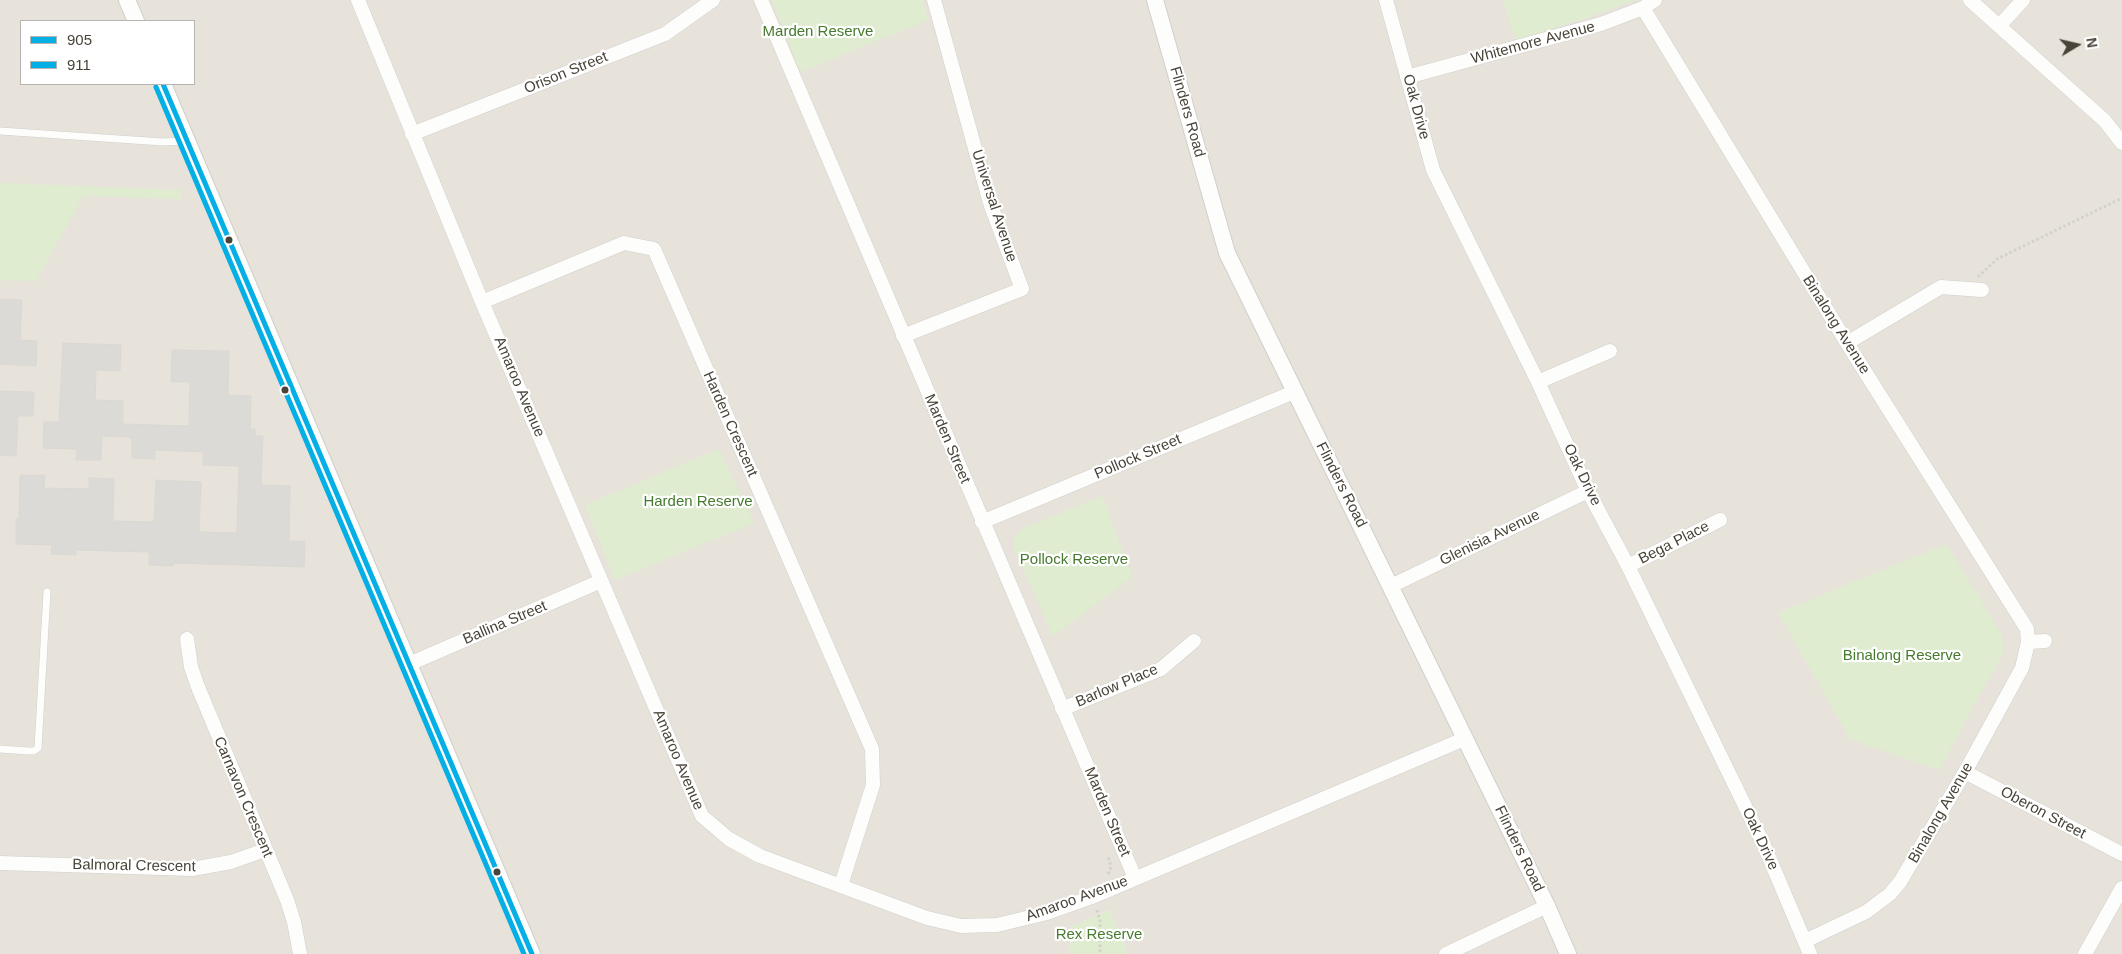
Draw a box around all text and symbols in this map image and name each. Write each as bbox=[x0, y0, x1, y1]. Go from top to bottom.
street label: Whitemore Avenue bbox=[1469, 18, 1597, 68]
legend bbox=[20, 20, 195, 85]
north arrow bbox=[2052, 20, 2102, 70]
park label: Marden Reserve bbox=[763, 23, 873, 41]
text: 905 bbox=[67, 31, 92, 48]
text: N bbox=[2083, 36, 2101, 49]
street label: Orison Street bbox=[522, 48, 610, 98]
text: 911 bbox=[67, 56, 91, 73]
street label: Flinders Road bbox=[1165, 65, 1209, 159]
street label: Oak Drive bbox=[1399, 72, 1433, 142]
street label: Universal Avenue bbox=[967, 147, 1021, 265]
unlabelled marker bbox=[224, 235, 234, 245]
street label: Binalong Avenue bbox=[1798, 272, 1874, 378]
street label: Amaroo Avenue bbox=[490, 334, 548, 440]
street label: Harden Crescent bbox=[699, 369, 761, 479]
unlabelled marker bbox=[280, 385, 290, 395]
street label: Marden Street bbox=[920, 392, 974, 486]
street label: Pollock Street bbox=[1092, 431, 1184, 483]
street label: Flinders Road bbox=[1312, 439, 1370, 531]
street label: Oak Drive bbox=[1559, 441, 1605, 509]
park label: Harden Reserve bbox=[643, 493, 753, 511]
street label: Glenisia Avenue bbox=[1437, 506, 1543, 570]
street label: Bega Place bbox=[1636, 518, 1712, 568]
park label: Pollock Reserve bbox=[1020, 551, 1128, 569]
street label: Ballina Street bbox=[460, 597, 550, 649]
park label: Binalong Reserve bbox=[1843, 647, 1961, 665]
street label: Barlow Place bbox=[1073, 661, 1161, 711]
street label: Amaroo Avenue bbox=[649, 707, 707, 813]
street label: Carnavon Crescent bbox=[209, 734, 277, 860]
street label: Binalong Avenue bbox=[1905, 760, 1977, 866]
street label: Marden Street bbox=[1080, 765, 1134, 859]
street label: Oberon Street bbox=[1997, 783, 2089, 843]
street label: Flinders Road bbox=[1490, 803, 1548, 895]
street label: Oak Drive bbox=[1738, 805, 1782, 873]
street label: Balmoral Crescent bbox=[72, 856, 196, 876]
unlabelled marker bbox=[492, 867, 502, 877]
street label: Amaroo Avenue bbox=[1024, 872, 1130, 926]
park label: Rex Reserve bbox=[1056, 926, 1142, 944]

